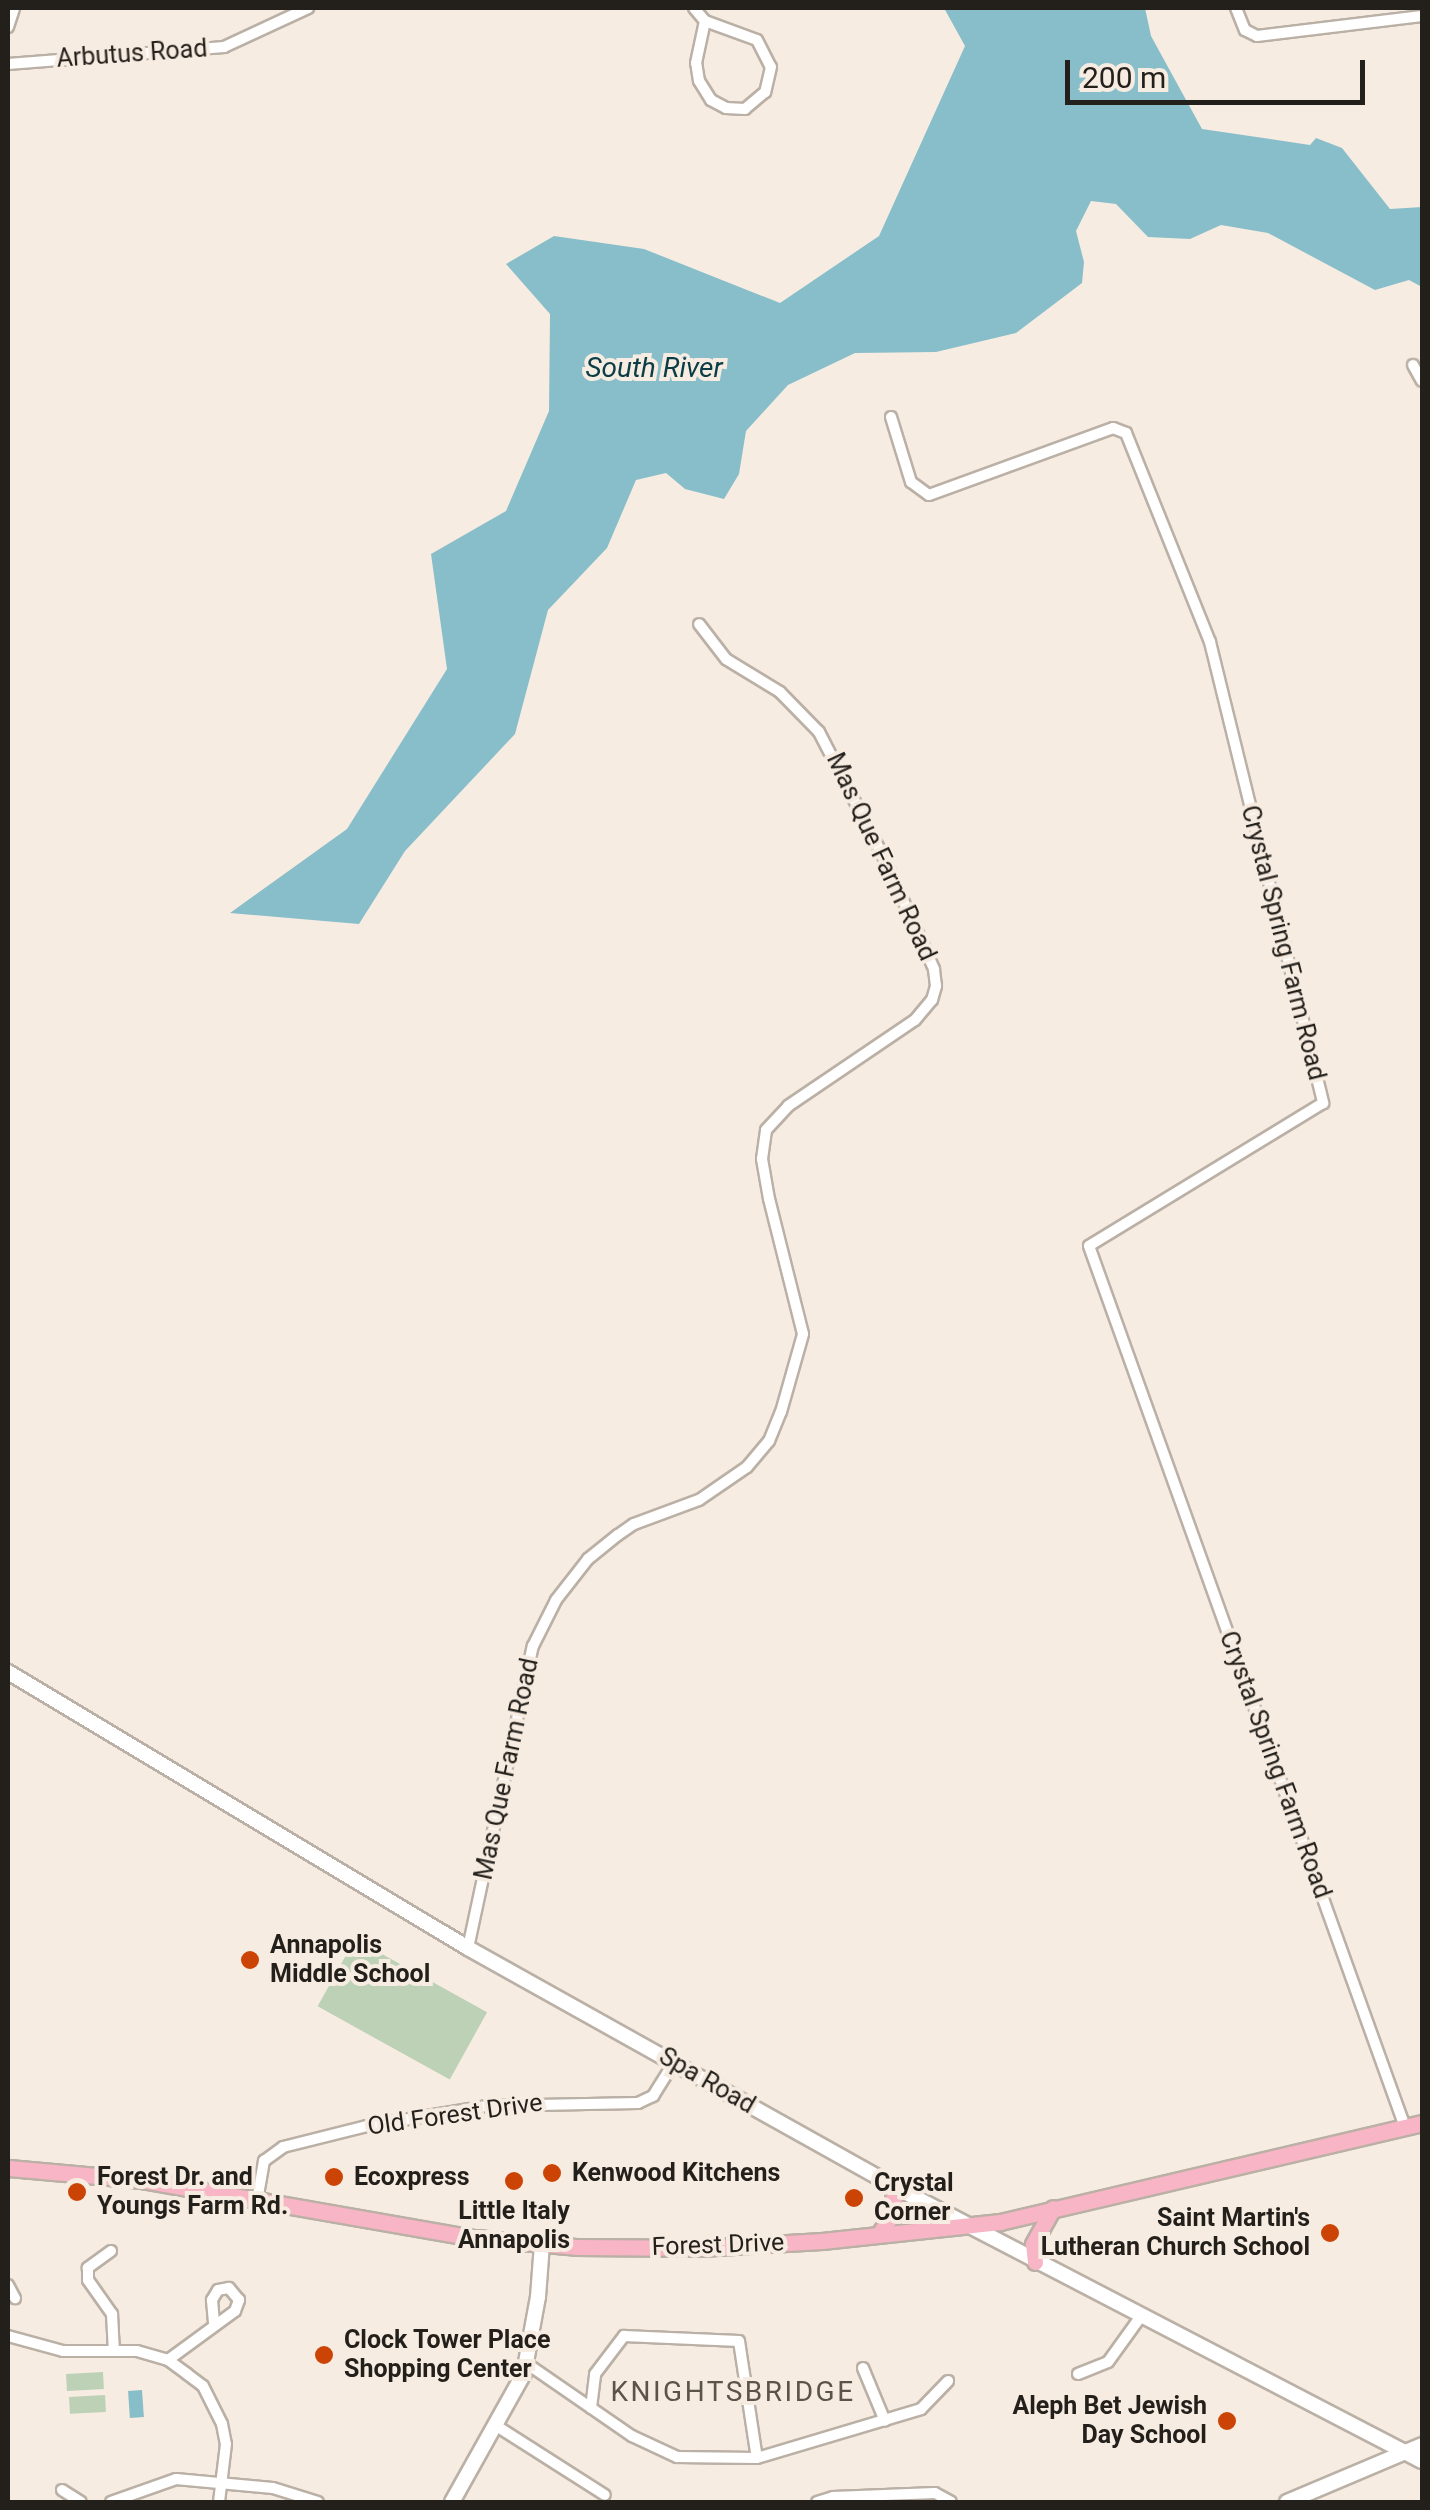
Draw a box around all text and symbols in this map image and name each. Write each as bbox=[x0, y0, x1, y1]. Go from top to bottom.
street label: Arbutus Road bbox=[56, 34, 208, 74]
scale bar bbox=[1070, 40, 1370, 102]
text: 200 m bbox=[1082, 60, 1166, 95]
water label: South River bbox=[585, 351, 723, 385]
street label: Mas Que Farm Road bbox=[820, 748, 942, 966]
street label: Crystal Spring Farm Road bbox=[1234, 802, 1332, 1084]
street label: Crystal Spring Farm Road bbox=[1213, 1627, 1337, 1903]
street label: Mas Que Farm Road bbox=[469, 1655, 545, 1883]
place label: Annapolis Middle School bbox=[270, 1931, 430, 1990]
marker: Annapolis Middle School bbox=[239, 1949, 261, 1971]
street label: Spa Road bbox=[654, 2041, 760, 2121]
street label: Old Forest Drive bbox=[366, 2088, 544, 2142]
place label: Kenwood Kitchens bbox=[572, 2158, 780, 2188]
place label: Ecoxpress bbox=[354, 2162, 470, 2192]
marker: Kenwood Kitchens bbox=[541, 2162, 563, 2184]
place label: Forest Dr. and Youngs Farm Rd. bbox=[97, 2163, 288, 2222]
marker: Ecoxpress bbox=[323, 2166, 345, 2188]
place label: Crystal Corner bbox=[874, 2169, 954, 2228]
marker: Little Italy Annapolis bbox=[503, 2170, 525, 2192]
marker: Forest Dr. and Youngs Farm Rd. bbox=[66, 2181, 88, 2203]
marker: Crystal Corner bbox=[843, 2187, 865, 2209]
place label: Little Italy Annapolis bbox=[458, 2197, 570, 2256]
place label: Saint Martin's Lutheran Church School bbox=[1041, 2204, 1310, 2263]
marker: Saint Martin's Lutheran Church School bbox=[1319, 2222, 1341, 2244]
street label: Forest Drive bbox=[651, 2228, 785, 2262]
place label: Clock Tower Place Shopping Center bbox=[344, 2326, 551, 2385]
marker: Clock Tower Place Shopping Center bbox=[313, 2344, 335, 2366]
district label: KNIGHTSBRIDGE bbox=[610, 2375, 856, 2409]
place label: Aleph Bet Jewish Day School bbox=[1012, 2392, 1207, 2451]
marker: Aleph Bet Jewish Day School bbox=[1216, 2410, 1238, 2432]

